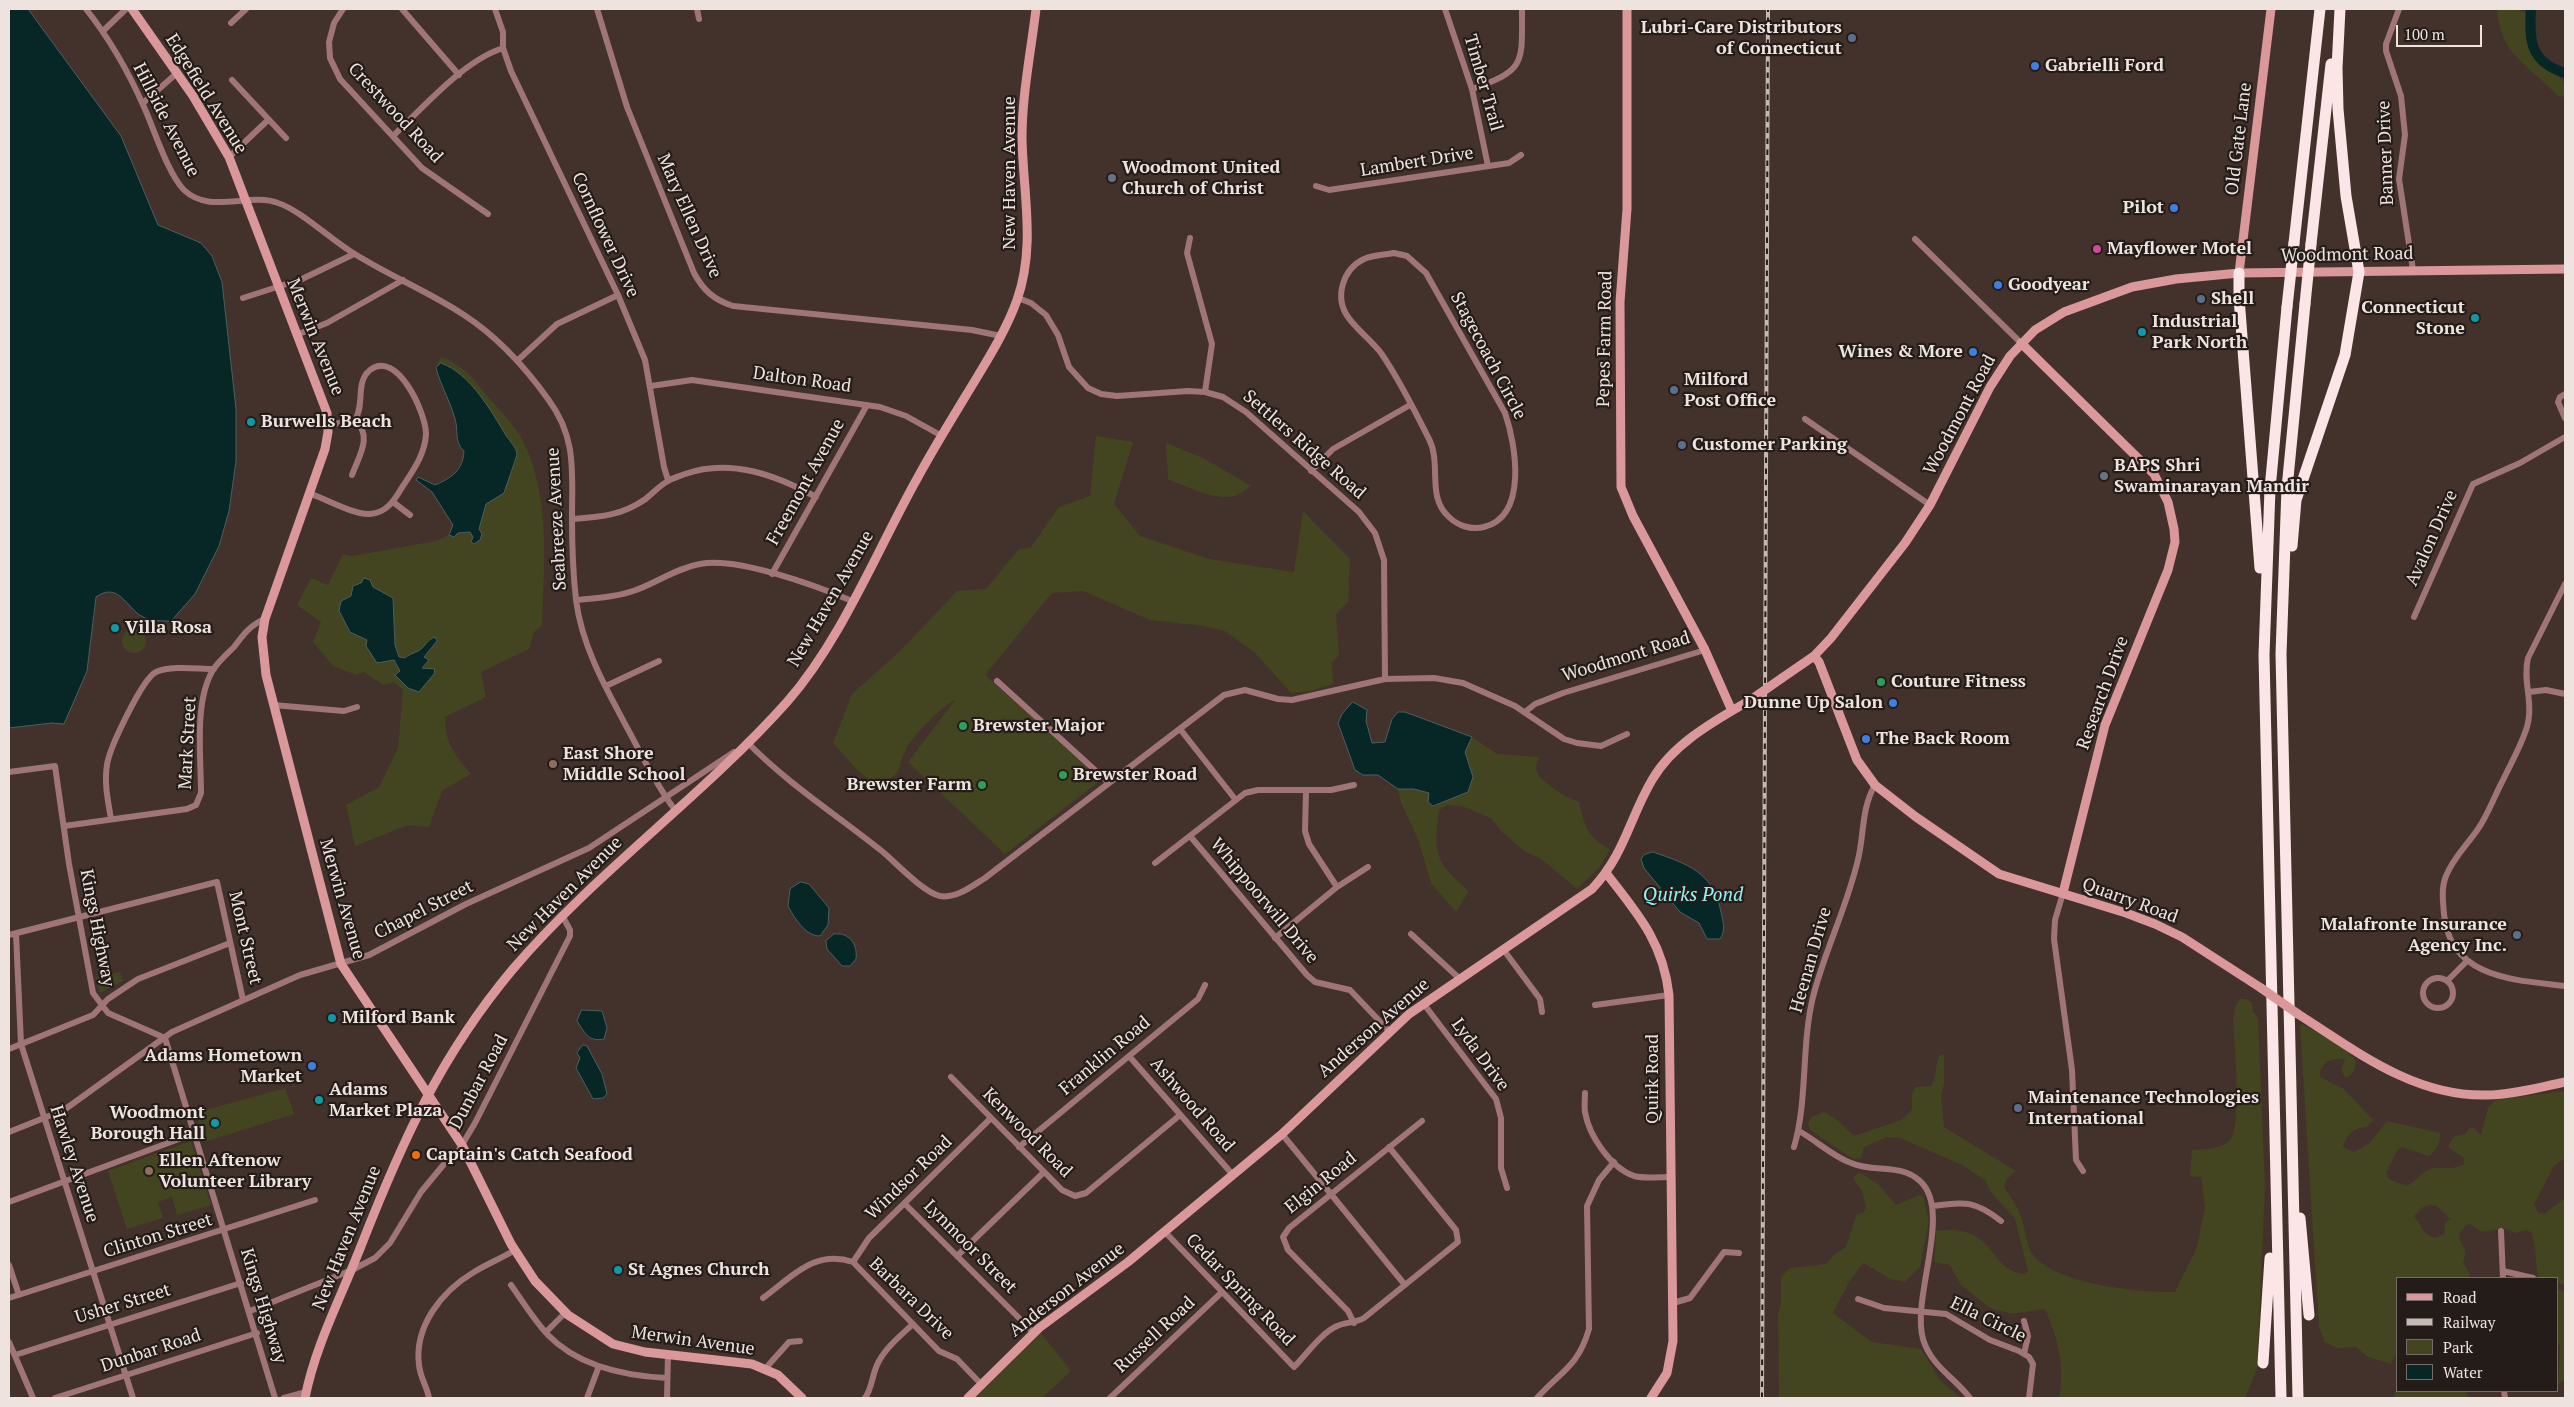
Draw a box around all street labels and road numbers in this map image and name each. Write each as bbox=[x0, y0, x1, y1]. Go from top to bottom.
street label: Edgefield Avenue bbox=[160, 30, 252, 158]
street label: Timber Trail bbox=[1459, 32, 1507, 134]
street label: Crestwood Road bbox=[343, 58, 447, 168]
street label: Hillside Avenue bbox=[128, 59, 204, 181]
street label: Old Gate Lane bbox=[2221, 81, 2257, 197]
street label: New Haven Avenue bbox=[999, 96, 1021, 250]
street label: Banner Drive bbox=[2373, 100, 2399, 206]
street label: Lambert Drive bbox=[1359, 142, 1475, 182]
street label: Mary Ellen Drive bbox=[652, 151, 726, 281]
street label: Cornflower Drive bbox=[567, 169, 643, 301]
street label: Woodmont Road bbox=[2280, 243, 2414, 267]
street label: Pepes Farm Road bbox=[1593, 271, 1617, 407]
street label: Merwin Avenue bbox=[282, 275, 348, 399]
street label: Stagecoach Circle bbox=[1445, 289, 1531, 423]
street label: Woodmont Road bbox=[1919, 351, 2001, 479]
street label: Dalton Road bbox=[751, 362, 853, 398]
street label: Settlers Ridge Road bbox=[1238, 386, 1370, 504]
street label: Freemont Avenue bbox=[762, 415, 850, 549]
street label: Seabreeze Avenue bbox=[542, 447, 572, 591]
street label: Avalon Drive bbox=[2401, 487, 2463, 589]
street label: New Haven Avenue bbox=[783, 527, 879, 671]
street label: Woodmont Road bbox=[1559, 627, 1693, 687]
street label: Research Drive bbox=[2072, 633, 2134, 753]
street label: Mark Street bbox=[175, 696, 201, 790]
street label: New Haven Avenue bbox=[503, 832, 627, 956]
street label: Whippoorwill Drive bbox=[1205, 834, 1323, 968]
street label: Merwin Avenue bbox=[314, 836, 370, 962]
street label: Kings Highway bbox=[75, 867, 119, 989]
street label: Quarry Road bbox=[2079, 874, 2181, 928]
street label: Chapel Street bbox=[371, 876, 477, 944]
street label: Mont Street bbox=[224, 889, 266, 987]
street label: Heenan Drive bbox=[1786, 905, 1836, 1015]
street label: Anderson Avenue bbox=[1314, 974, 1434, 1082]
street label: Franklin Road bbox=[1055, 1012, 1155, 1100]
street label: Lyda Drive bbox=[1446, 1014, 1514, 1096]
street label: Dunbar Road bbox=[445, 1031, 513, 1133]
street label: Quirk Road bbox=[1642, 1034, 1664, 1124]
street label: Ashwood Road bbox=[1145, 1053, 1239, 1157]
street label: Kenwood Road bbox=[978, 1084, 1076, 1182]
street label: Hawley Avenue bbox=[45, 1103, 103, 1225]
street label: Windsor Road bbox=[861, 1131, 957, 1225]
street label: Elgin Road bbox=[1281, 1148, 1361, 1218]
street label: New Haven Avenue bbox=[308, 1163, 386, 1313]
street label: Lynmoor Street bbox=[919, 1196, 1021, 1298]
street label: Clinton Street bbox=[101, 1209, 215, 1263]
street label: Cedar Spring Road bbox=[1181, 1229, 1299, 1351]
street label: Anderson Avenue bbox=[1005, 1238, 1129, 1342]
street label: Kings Highway bbox=[235, 1246, 291, 1366]
street label: Barbara Drive bbox=[864, 1253, 958, 1345]
street label: Usher Street bbox=[73, 1279, 173, 1329]
street label: Russell Road bbox=[1110, 1292, 1200, 1378]
street label: Ella Circle bbox=[1947, 1292, 2029, 1348]
street label: Merwin Avenue bbox=[630, 1322, 756, 1360]
street label: Dunbar Road bbox=[98, 1325, 204, 1377]

